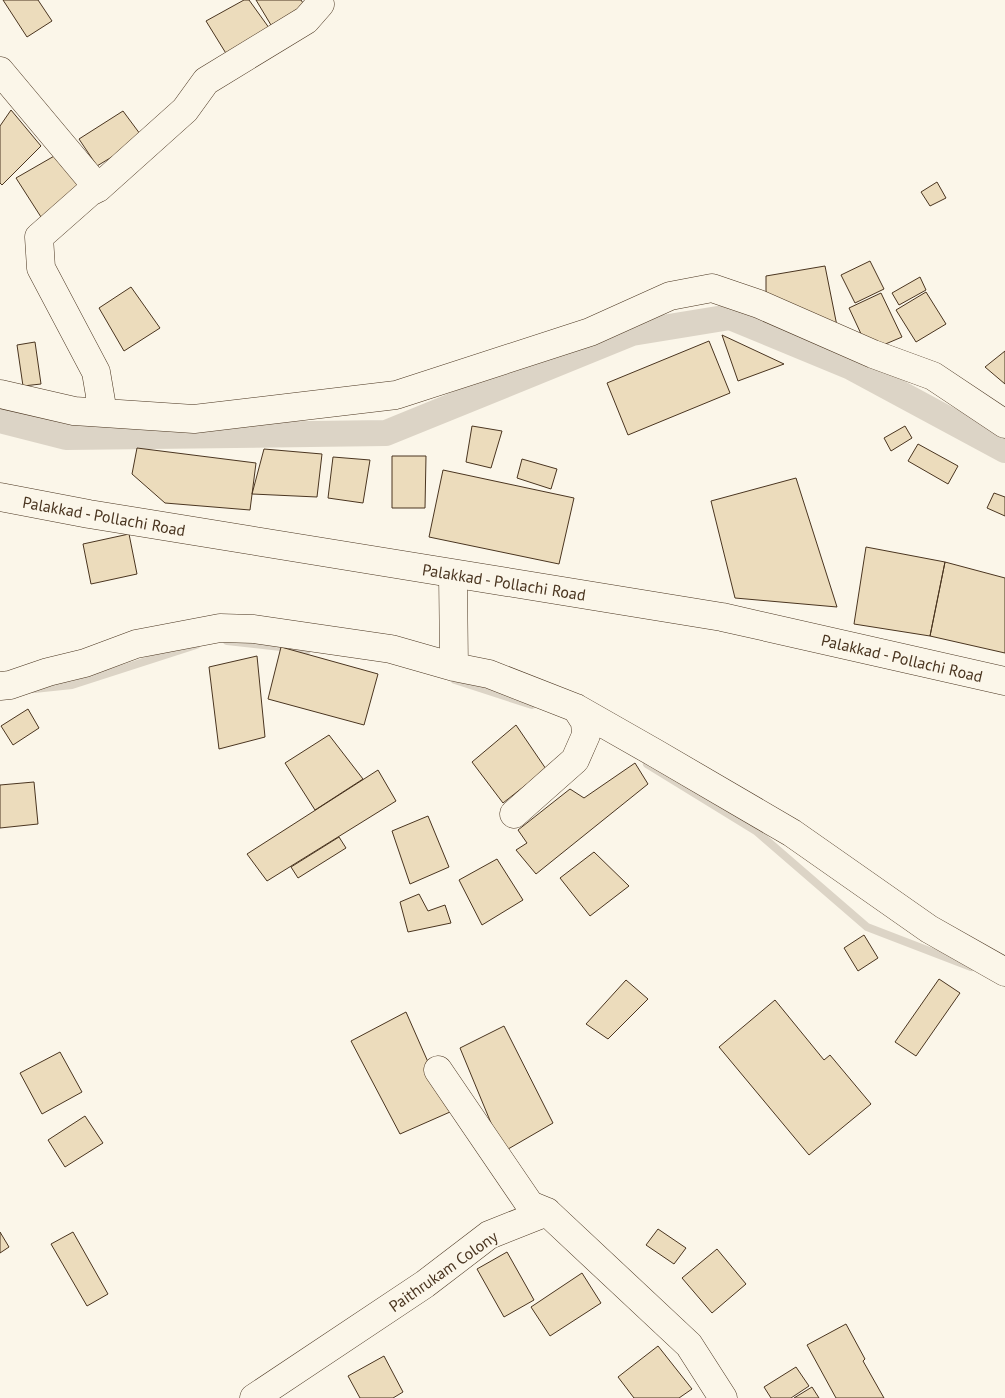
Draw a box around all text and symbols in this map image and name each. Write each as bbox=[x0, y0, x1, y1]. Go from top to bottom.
street label: Palakkad - Pollachi Road bbox=[21, 492, 187, 540]
street label: Palakkad - Pollachi Road bbox=[421, 559, 587, 605]
street label: Palakkad - Pollachi Road bbox=[819, 630, 985, 686]
street label: Paithrukam Colony bbox=[385, 1226, 502, 1316]

